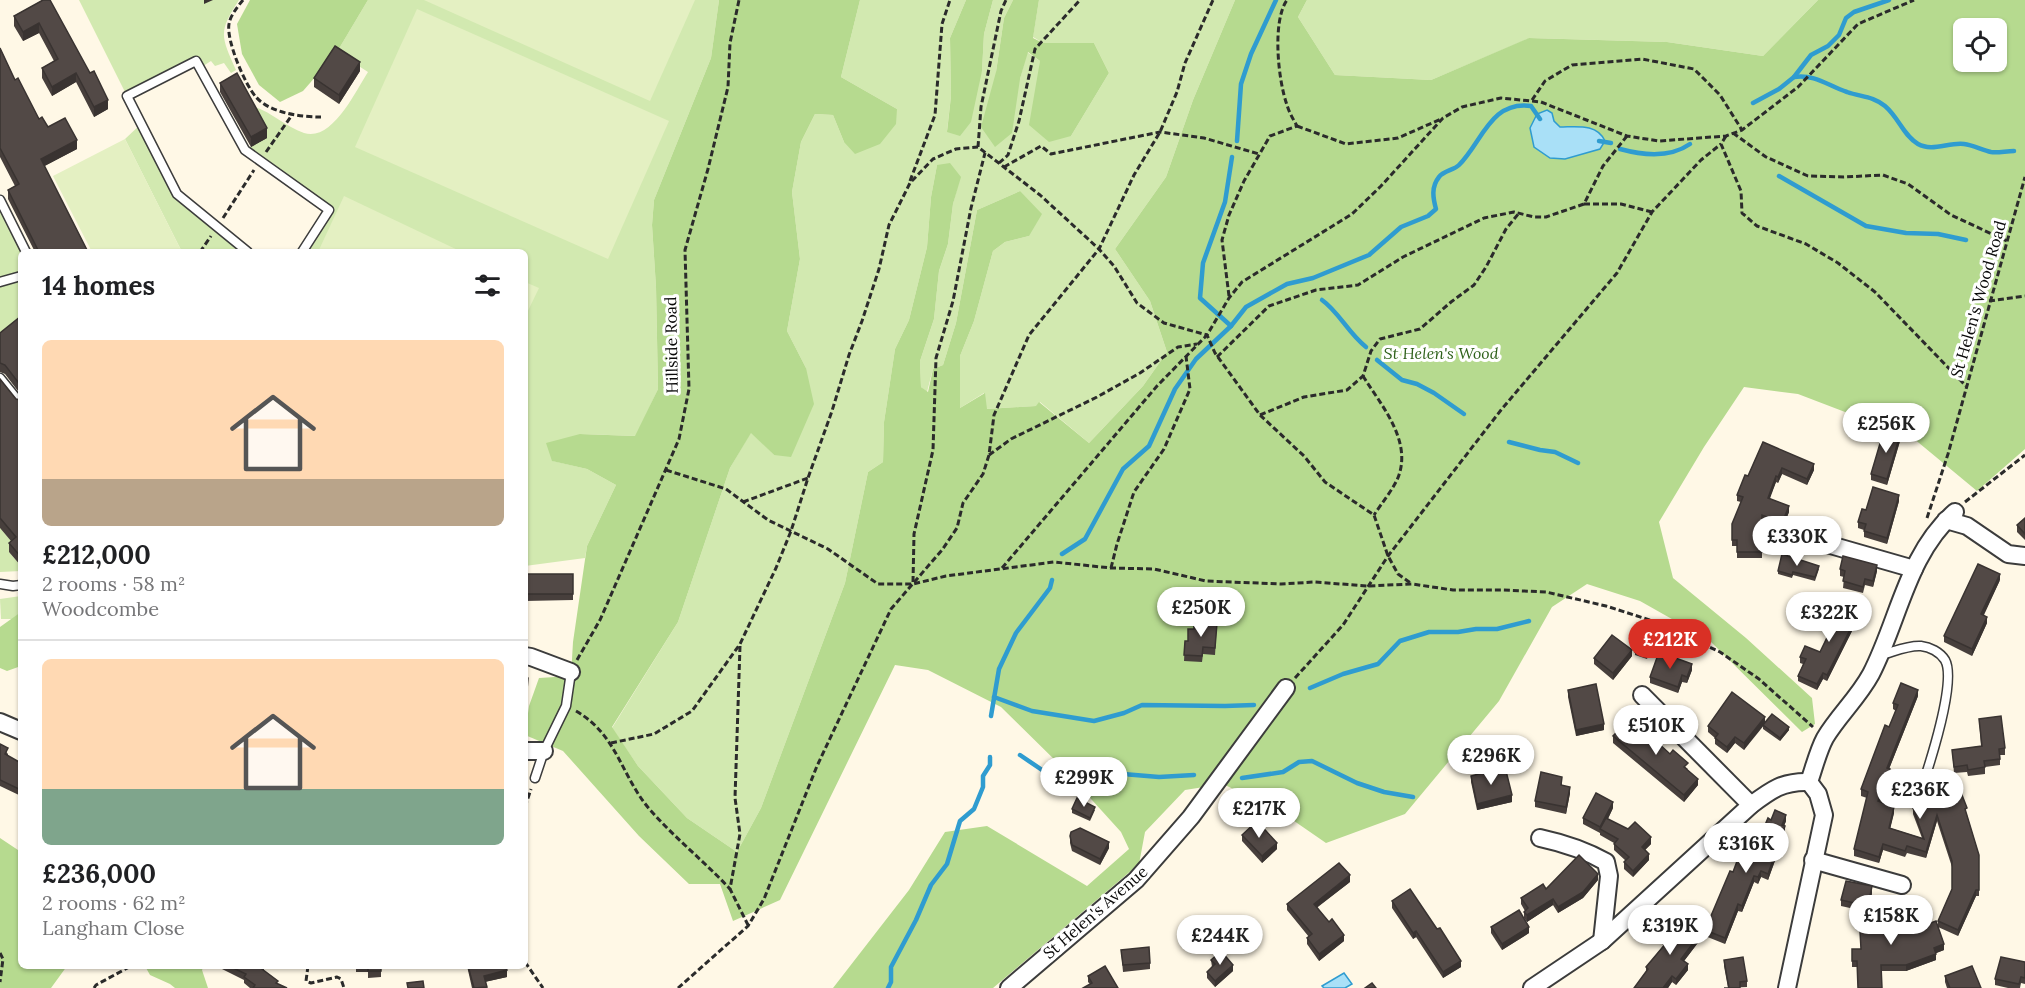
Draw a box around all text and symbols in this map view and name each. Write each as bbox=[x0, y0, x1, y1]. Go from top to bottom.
map controls bbox=[1953, 18, 2007, 72]
button: locate bbox=[1953, 18, 2007, 72]
street label: St Helen's Wood Road bbox=[1946, 218, 2010, 380]
text: 14 homes bbox=[42, 269, 155, 302]
icon: filters bbox=[471, 269, 504, 302]
street label: Hillside Road bbox=[660, 296, 682, 394]
park label: St Helen's Wood bbox=[1383, 343, 1499, 363]
icon: home bbox=[219, 379, 327, 487]
pin: £256K bbox=[1844, 403, 1928, 454]
text: £256K bbox=[1857, 410, 1915, 435]
pin: £330K bbox=[1755, 516, 1839, 567]
text: £330K bbox=[1767, 523, 1827, 548]
text: £212,000 bbox=[42, 538, 151, 571]
text: 2 rooms · 58 m² bbox=[42, 571, 186, 596]
pin: £250K bbox=[1159, 587, 1243, 638]
pin: £322K bbox=[1787, 592, 1871, 643]
text: £250K bbox=[1171, 594, 1231, 619]
text: Woodcombe bbox=[42, 596, 159, 621]
text: £322K bbox=[1800, 599, 1858, 624]
pin: £212K bbox=[1628, 619, 1712, 670]
text: £212K bbox=[1642, 626, 1698, 651]
icon: home bbox=[219, 698, 327, 806]
pin: £510K bbox=[1614, 705, 1698, 756]
text: £510K bbox=[1627, 712, 1685, 737]
pin: £296K bbox=[1449, 735, 1533, 786]
text: £296K bbox=[1461, 742, 1521, 767]
pin: £299K bbox=[1042, 757, 1126, 808]
text: £299K bbox=[1054, 764, 1114, 789]
pin: £236K bbox=[1878, 769, 1962, 820]
text: £236K bbox=[1890, 776, 1950, 801]
pin: £217K bbox=[1217, 788, 1301, 839]
text: £217K bbox=[1232, 795, 1286, 820]
pin: £316K bbox=[1704, 823, 1788, 874]
text: £316K bbox=[1718, 830, 1774, 855]
text: £236,000 bbox=[42, 857, 156, 890]
street label: St Helen's Avenue bbox=[1039, 861, 1152, 963]
text: 2 rooms · 62 m² bbox=[42, 890, 186, 915]
pin: £158K bbox=[1849, 895, 1933, 946]
text: £158K bbox=[1863, 902, 1919, 927]
pin: £319K bbox=[1628, 905, 1712, 956]
text: £319K bbox=[1642, 912, 1698, 937]
text: Langham Close bbox=[42, 915, 185, 940]
pin: £244K bbox=[1178, 915, 1262, 966]
text: £244K bbox=[1191, 922, 1249, 947]

